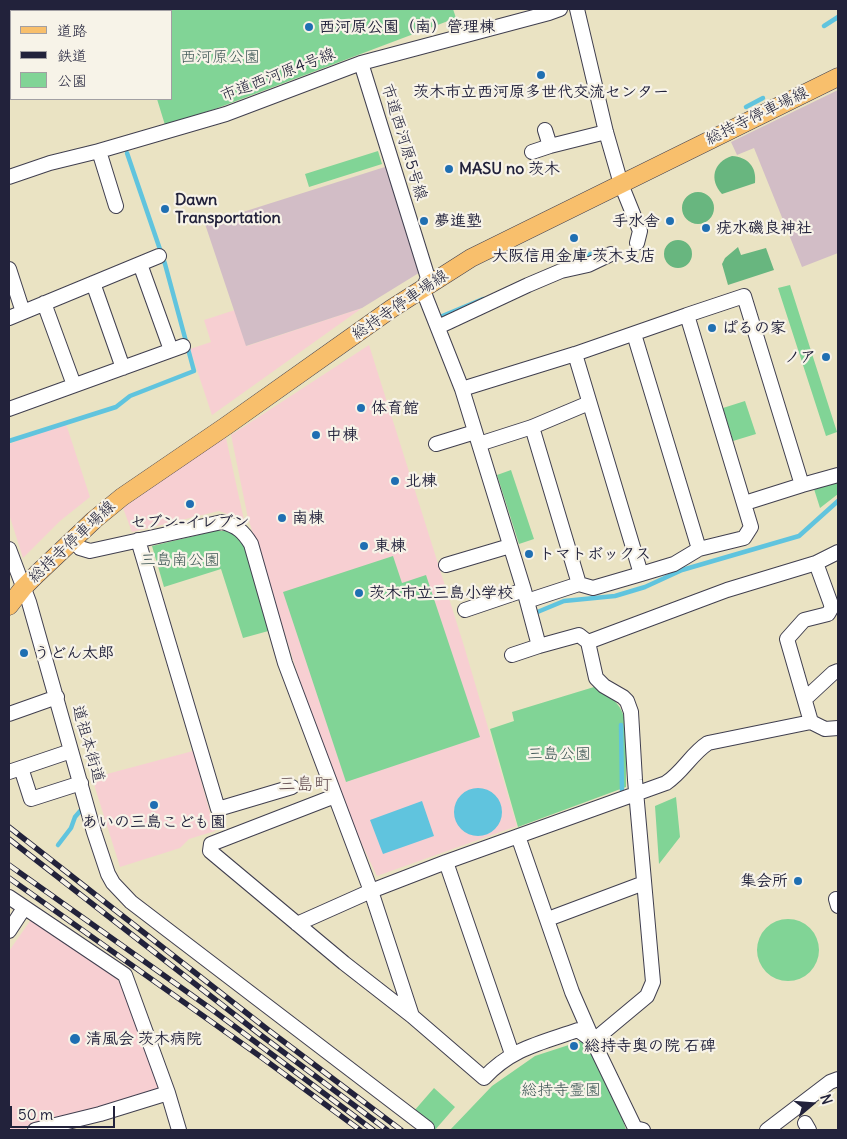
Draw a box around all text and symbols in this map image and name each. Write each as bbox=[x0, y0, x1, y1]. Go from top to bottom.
legend bbox=[10, 10, 172, 100]
place label: 西河原公園（南）管理棟 bbox=[319, 17, 495, 37]
text: 道路 bbox=[57, 21, 87, 40]
marker: 西河原公園（南）管理棟 bbox=[303, 21, 315, 33]
street label: 市道西河原4号線 bbox=[218, 44, 338, 106]
text: 鉄道 bbox=[57, 46, 87, 65]
park label: 西河原公園 bbox=[180, 47, 260, 67]
marker: 茨木市立西河原多世代交流センター bbox=[535, 69, 547, 81]
text: 公園 bbox=[57, 71, 87, 90]
street label: 市道西河原5号線 bbox=[377, 81, 431, 203]
place label: 茨木市立西河原多世代交流センター bbox=[413, 82, 669, 102]
street label: 総持寺停車場線 bbox=[702, 83, 812, 149]
place label: MASU no 茨木 bbox=[459, 159, 560, 179]
marker: MASU no 茨木 bbox=[443, 163, 455, 175]
place label: Dawn Transportation bbox=[175, 190, 281, 228]
marker: Dawn Transportation bbox=[159, 203, 171, 215]
place label: 夢進塾 bbox=[434, 211, 482, 231]
place label: 手水舎 bbox=[612, 211, 660, 231]
marker: 夢進塾 bbox=[418, 215, 430, 227]
marker: 手水舎 bbox=[664, 215, 676, 227]
place label: 疣水磯良神社 bbox=[716, 218, 812, 238]
marker: 疣水磯良神社 bbox=[700, 222, 712, 234]
marker: 大阪信用金庫 茨木支店 bbox=[568, 232, 580, 244]
place label: 大阪信用金庫 茨木支店 bbox=[492, 246, 656, 266]
street label: 総持寺停車場線 bbox=[348, 266, 452, 344]
place label: ぱるの家 bbox=[722, 318, 786, 338]
marker: ぱるの家 bbox=[706, 322, 718, 334]
place label: ノア bbox=[784, 347, 816, 367]
marker: ノア bbox=[820, 351, 832, 363]
place label: 体育館 bbox=[371, 398, 419, 418]
marker: 体育館 bbox=[355, 402, 367, 414]
place label: 中棟 bbox=[326, 425, 358, 445]
marker: 中棟 bbox=[310, 429, 322, 441]
place label: 北棟 bbox=[405, 471, 437, 491]
marker: 北棟 bbox=[389, 475, 401, 487]
street label: 総持寺停車場線 bbox=[24, 497, 120, 587]
marker: セブン-イレブン bbox=[184, 498, 196, 510]
place label: 南棟 bbox=[292, 508, 324, 528]
place label: セブン-イレブン bbox=[131, 512, 249, 532]
marker: 南棟 bbox=[276, 512, 288, 524]
place label: 東棟 bbox=[374, 536, 406, 556]
marker: 東棟 bbox=[358, 540, 370, 552]
place label: トマトボックス bbox=[539, 544, 651, 564]
marker: トマトボックス bbox=[523, 548, 535, 560]
park label: 三島南公園 bbox=[140, 550, 220, 570]
place label: 茨木市立三島小学校 bbox=[369, 583, 513, 603]
marker: 茨木市立三島小学校 bbox=[353, 587, 365, 599]
place label: うどん太郎 bbox=[34, 643, 114, 663]
marker: うどん太郎 bbox=[18, 647, 30, 659]
street label: 道祖本街道 bbox=[68, 703, 108, 785]
park label: 三島公園 bbox=[527, 744, 591, 764]
district label: 三島町 bbox=[278, 774, 332, 796]
marker: あいの三島こども園 bbox=[148, 799, 160, 811]
place label: あいの三島こども園 bbox=[82, 812, 226, 832]
place label: 集会所 bbox=[740, 871, 788, 891]
marker: 集会所 bbox=[792, 875, 804, 887]
place label: 清風会 茨木病院 bbox=[86, 1029, 202, 1049]
marker: 清風会 茨木病院 bbox=[68, 1032, 82, 1046]
place label: 総持寺奥の院 石碑 bbox=[584, 1036, 716, 1056]
marker: 総持寺奥の院 石碑 bbox=[568, 1040, 580, 1052]
north arrow bbox=[787, 1079, 837, 1129]
park label: 総持寺霊園 bbox=[521, 1080, 601, 1100]
text: N bbox=[816, 1092, 836, 1107]
scale bar bbox=[12, 1096, 118, 1128]
text: 50 m bbox=[18, 1105, 53, 1124]

